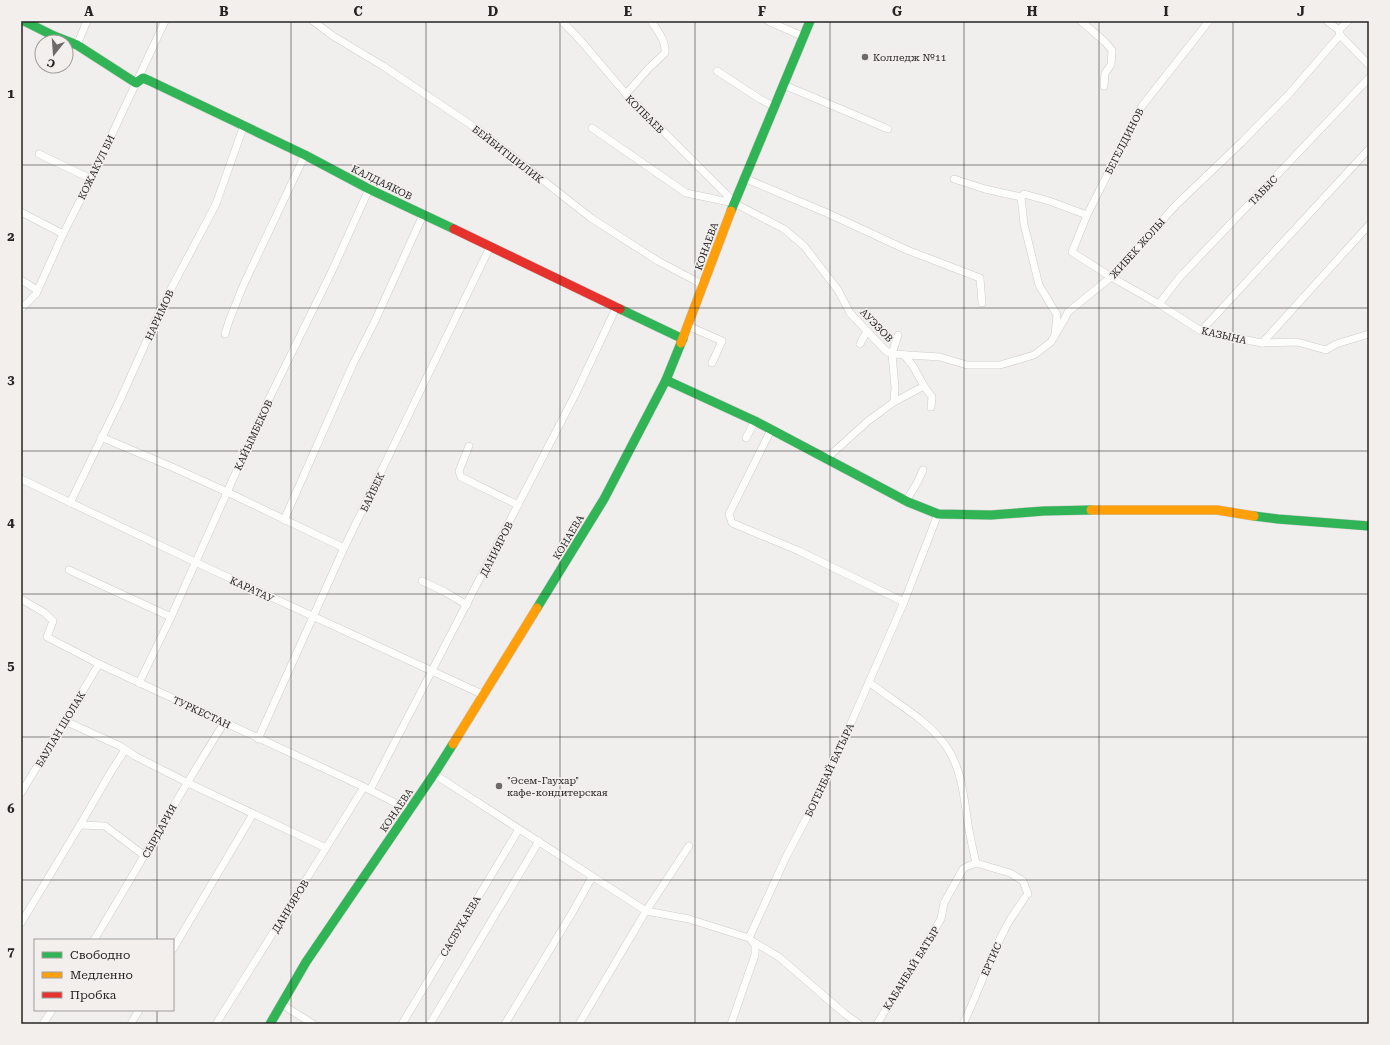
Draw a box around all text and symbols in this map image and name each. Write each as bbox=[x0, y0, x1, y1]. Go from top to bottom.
text: A bbox=[84, 4, 94, 19]
text: B bbox=[219, 4, 229, 19]
text: C bbox=[353, 4, 363, 19]
text: D bbox=[488, 4, 498, 19]
text: E bbox=[624, 4, 632, 19]
text: F bbox=[758, 4, 766, 19]
text: G bbox=[892, 4, 902, 19]
text: H bbox=[1027, 4, 1038, 19]
text: I bbox=[1163, 4, 1169, 19]
text: J bbox=[1297, 4, 1305, 19]
north arrow bbox=[34, 34, 74, 74]
marker: Колледж №11 bbox=[860, 52, 870, 62]
place label: Колледж №11 bbox=[873, 52, 947, 63]
text: С bbox=[45, 56, 57, 70]
text: 1 bbox=[7, 86, 15, 101]
street label: КОПБАЕВ bbox=[623, 93, 666, 136]
street label: БЕГЕЛДИНОВ bbox=[1103, 106, 1146, 176]
street label: БЕЙБИТШИЛИК bbox=[470, 123, 546, 186]
street label: КОЖАКУЛ БИ bbox=[76, 133, 117, 201]
street label: КАЛДАЯКОВ bbox=[350, 163, 414, 202]
street label: ТАБЫС bbox=[1247, 173, 1280, 207]
street label: ЖИБЕК ЖОЛЫ bbox=[1108, 216, 1167, 281]
street label: КОНАЕВА bbox=[693, 221, 720, 272]
text: 2 bbox=[7, 229, 15, 244]
street label: НАРИМОВ bbox=[143, 288, 176, 342]
street label: АУЭЗОВ bbox=[858, 306, 895, 344]
street label: КАЗЫНА bbox=[1200, 325, 1248, 346]
text: 3 bbox=[7, 372, 15, 387]
street label: КАЙЫМБЕКОВ bbox=[232, 398, 275, 472]
street label: БАЙБЕК bbox=[358, 470, 387, 514]
street label: КОНАЕВА bbox=[551, 513, 586, 562]
text: 4 bbox=[7, 515, 15, 530]
street label: ДАНИЯРОВ bbox=[478, 520, 515, 579]
street label: КАРАТАУ bbox=[228, 575, 276, 604]
text: 5 bbox=[7, 658, 15, 673]
street label: БАУЛАН ШОЛАК bbox=[33, 689, 88, 769]
street label: ТУРКЕСТАН bbox=[171, 694, 232, 731]
street label: БОГЕНБАЙ БАТЫРА bbox=[803, 722, 856, 819]
place label: "Әсем-Гаухар" кафе-кондитерская bbox=[507, 775, 608, 798]
marker: "Әсем-Гаухар" кафе-кондитерская bbox=[494, 781, 504, 791]
street label: КОНАЕВА bbox=[378, 786, 415, 834]
text: 6 bbox=[7, 801, 15, 816]
street label: СЫРДАРИЯ bbox=[140, 802, 179, 860]
street label: ДАНИЯРОВ bbox=[270, 878, 311, 935]
street label: САСБУКАЕВА bbox=[438, 894, 483, 959]
street label: КАБАНБАЙ БАТЫР bbox=[881, 924, 942, 1012]
legend bbox=[34, 939, 174, 1011]
street label: ЕРТИС bbox=[979, 941, 1004, 978]
text: 7 bbox=[7, 944, 15, 959]
text: Свободно bbox=[70, 948, 130, 962]
text: Медленно bbox=[70, 968, 133, 982]
text: Пробка bbox=[70, 988, 117, 1002]

